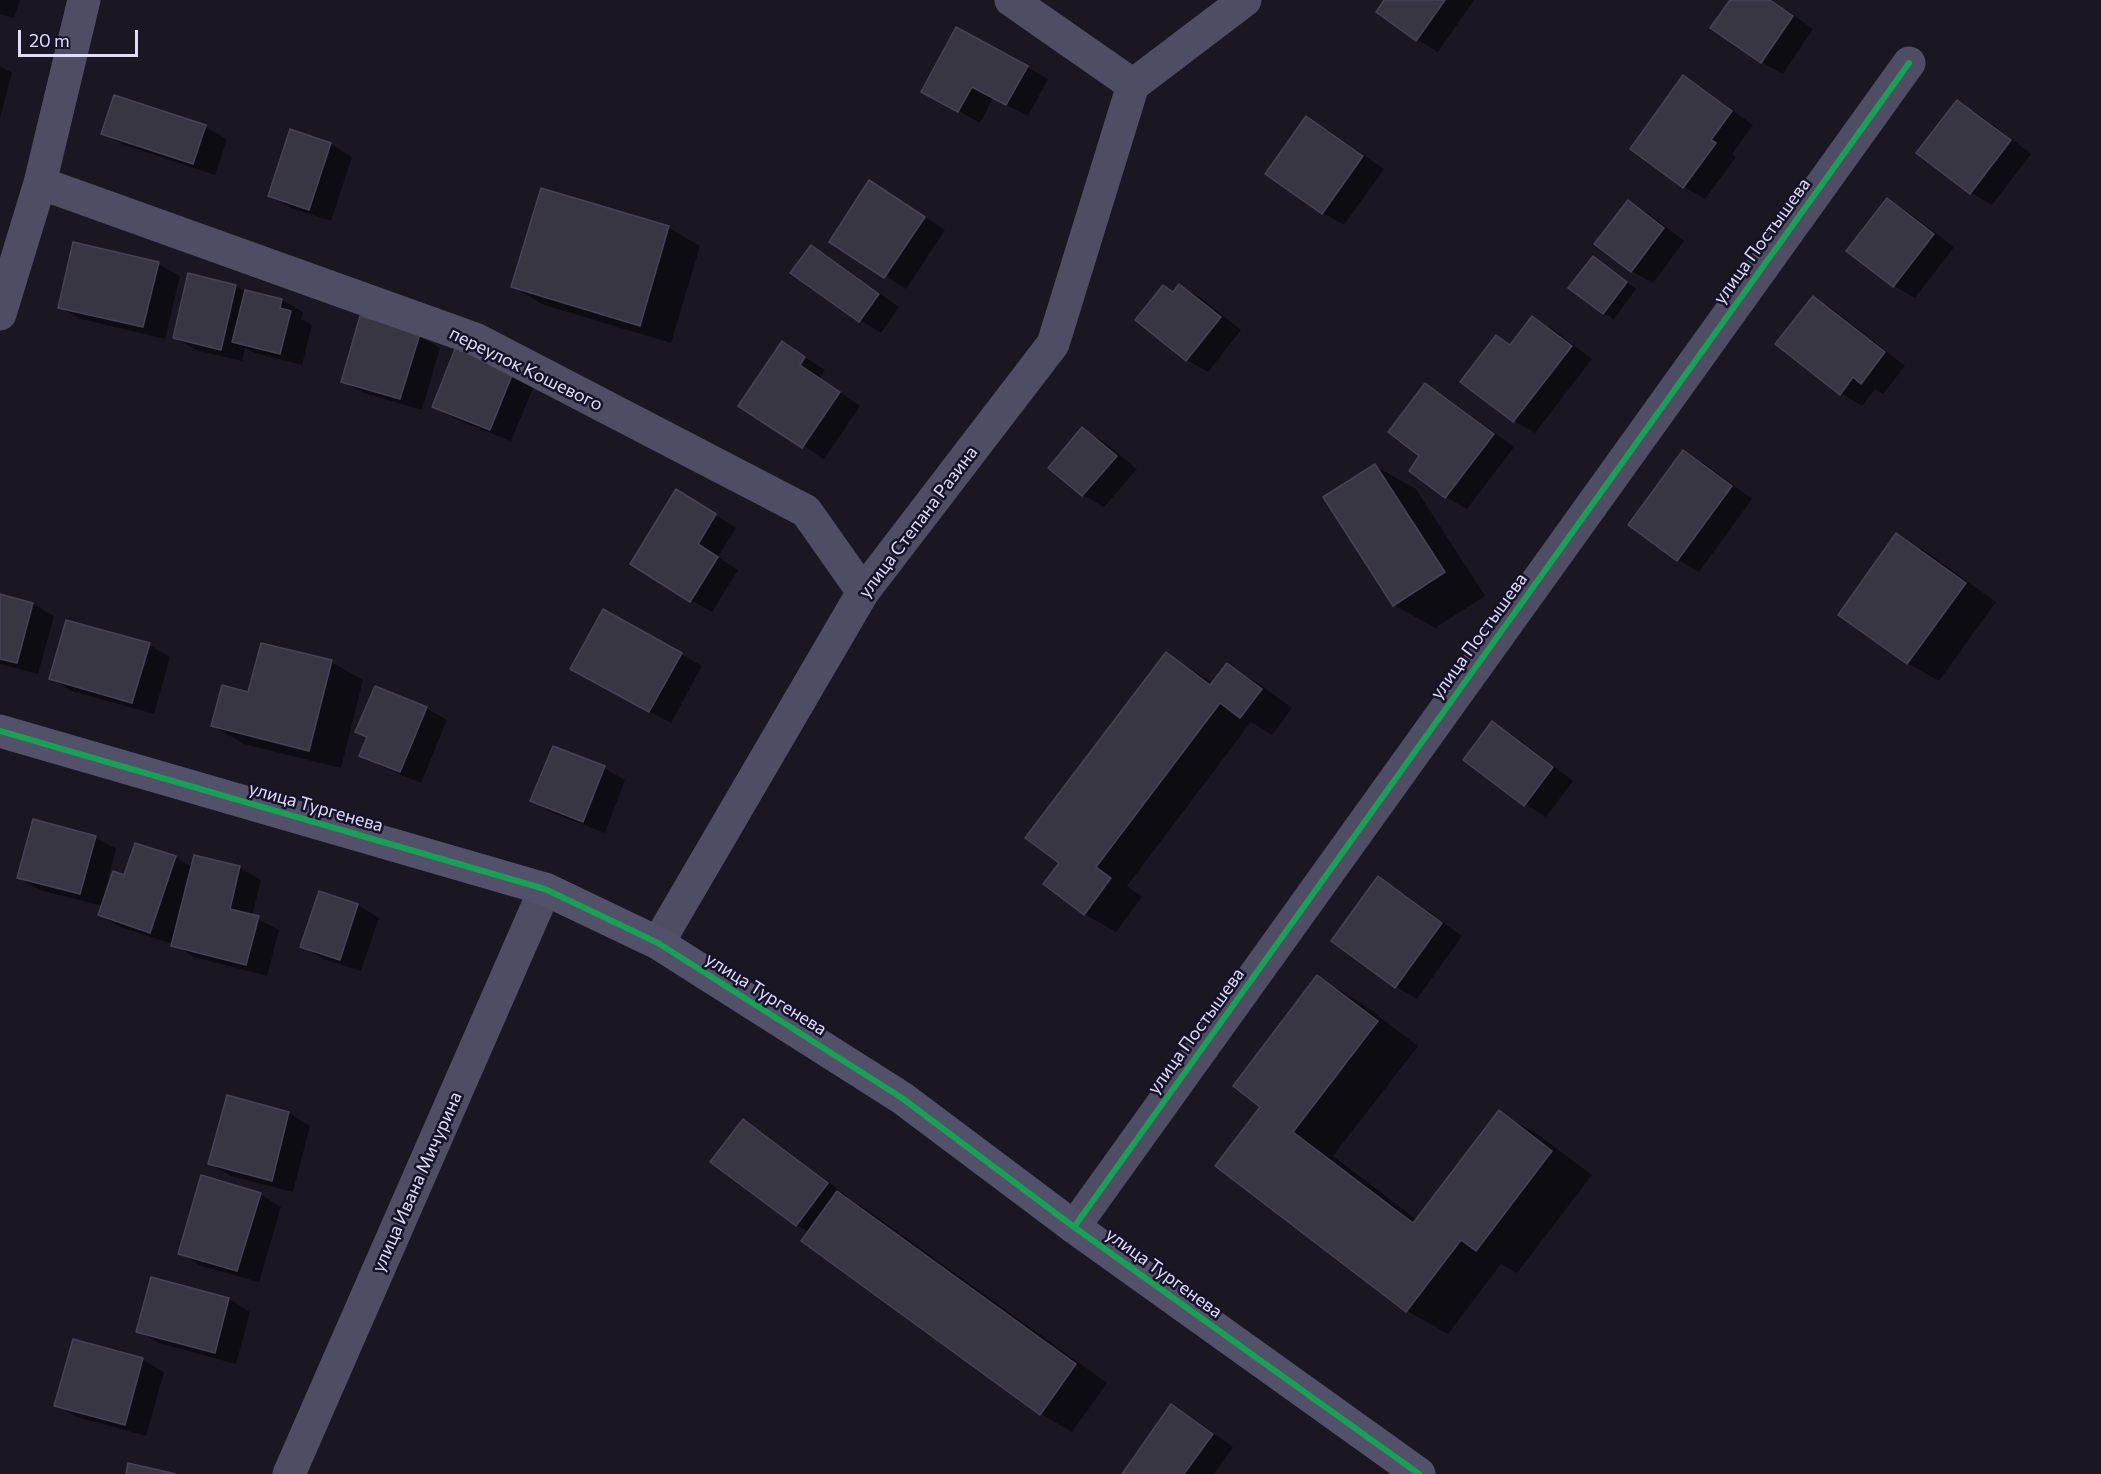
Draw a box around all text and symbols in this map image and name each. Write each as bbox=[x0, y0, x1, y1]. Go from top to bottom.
scale bar bbox=[21, 18, 141, 56]
text: 20 m bbox=[29, 29, 70, 51]
street label: улица Постышева bbox=[1709, 174, 1815, 308]
street label: переулок Кошевого bbox=[446, 322, 606, 416]
street label: улица Степана Разина bbox=[854, 442, 982, 602]
street label: улица Постышева bbox=[1426, 569, 1532, 703]
street label: улица Тургенева bbox=[246, 777, 386, 837]
street label: улица Тургенева bbox=[701, 948, 831, 1040]
street label: улица Постышева bbox=[1143, 964, 1249, 1098]
street label: улица Ивана Мичурина bbox=[367, 1089, 467, 1275]
street label: улица Тургенева bbox=[1102, 1223, 1226, 1323]

